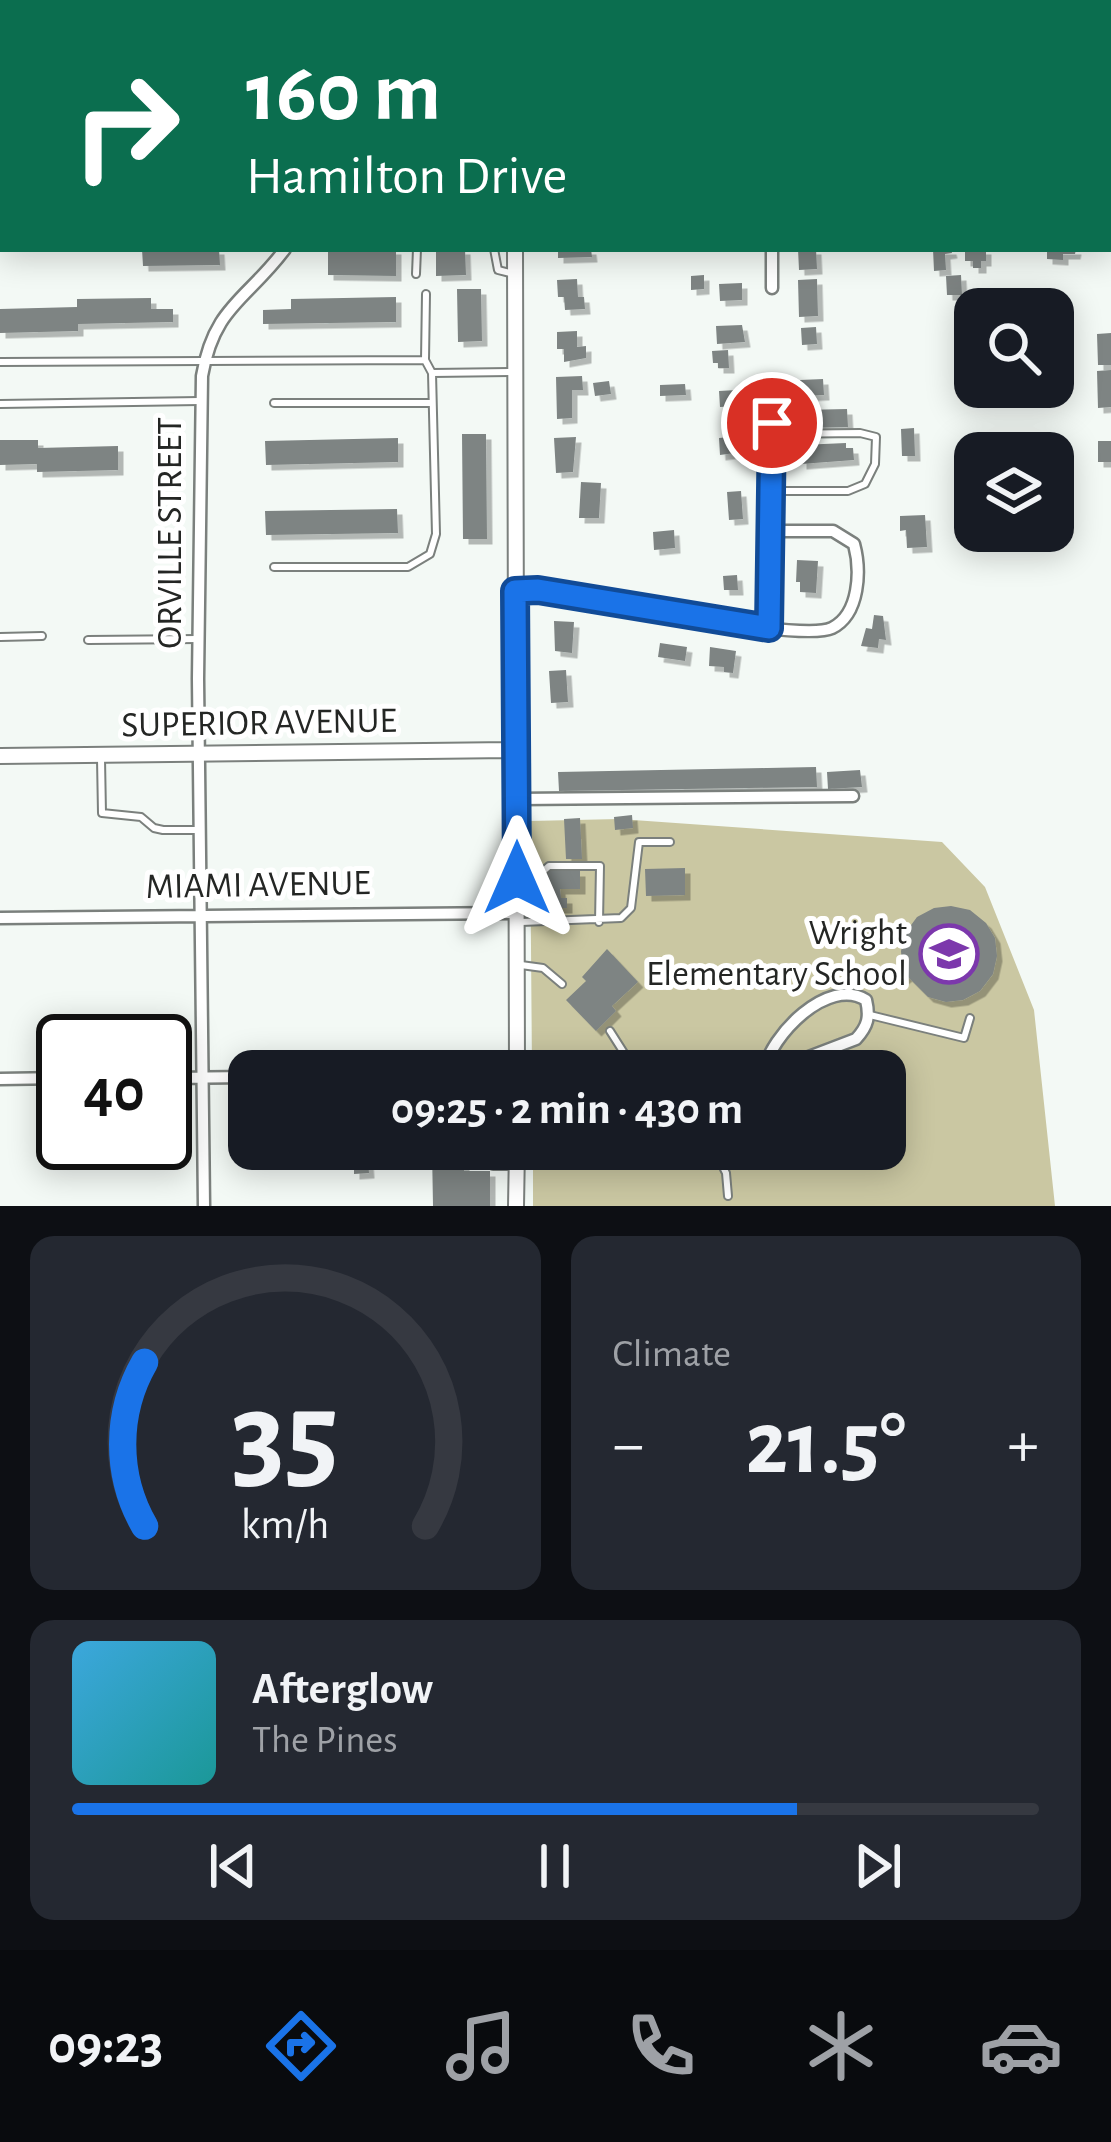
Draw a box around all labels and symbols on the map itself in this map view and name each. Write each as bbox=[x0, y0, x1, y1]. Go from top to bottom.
pin bbox=[721, 372, 823, 474]
street label: ORVILLE STREET bbox=[152, 417, 188, 649]
street label: SUPERIOR AVENUE bbox=[121, 703, 397, 743]
position arrow bbox=[454, 815, 580, 941]
street label: MIAMI AVENUE bbox=[145, 865, 371, 905]
place label: Wright Elementary School bbox=[646, 915, 908, 992]
school or university icon: Wright Elementary School bbox=[918, 923, 980, 985]
speed limit sign: 40 bbox=[36, 1014, 192, 1170]

